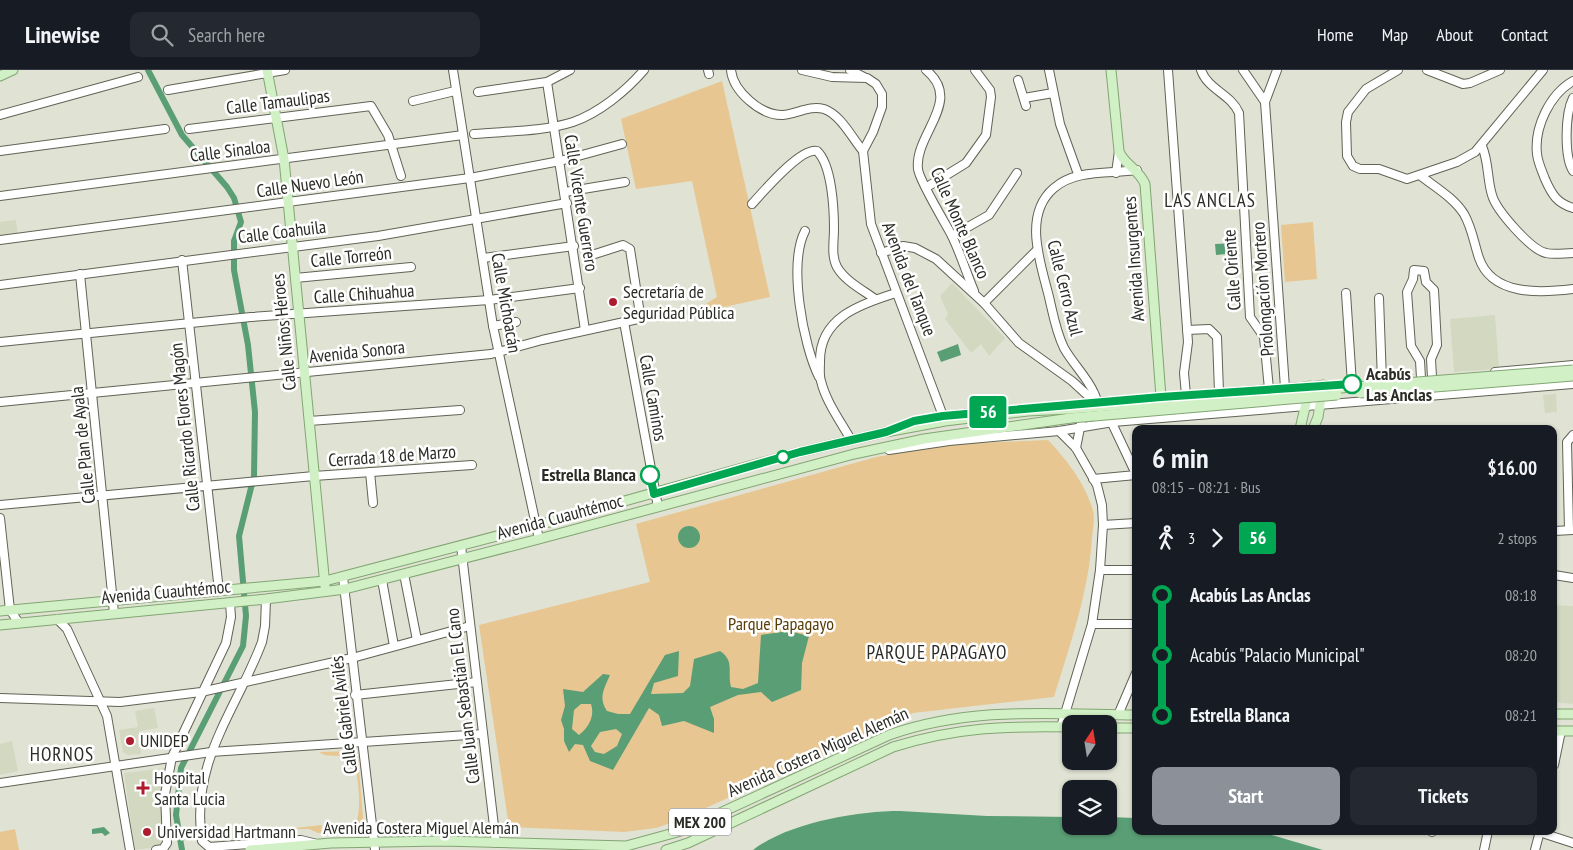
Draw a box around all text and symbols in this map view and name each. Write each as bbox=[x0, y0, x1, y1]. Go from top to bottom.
search box bbox=[130, 12, 480, 57]
text: Linewise bbox=[25, 19, 100, 50]
icon: search bbox=[148, 21, 176, 49]
text: Search here bbox=[188, 23, 265, 47]
text: Home bbox=[1317, 23, 1354, 46]
text: Map bbox=[1382, 23, 1408, 46]
text: About bbox=[1436, 23, 1473, 46]
text: Contact bbox=[1501, 23, 1548, 46]
street label: Calle Tamaulipas bbox=[225, 84, 331, 119]
street label: Calle Vicente Guerrero bbox=[559, 133, 604, 273]
street label: Calle Sinaloa bbox=[188, 134, 271, 167]
street label: Calle Monte Blanco bbox=[926, 163, 995, 282]
street label: Calle Nuevo León bbox=[255, 165, 365, 202]
district label: LAS ANCLAS bbox=[1164, 188, 1256, 212]
street label: Avenida Insurgentes bbox=[1118, 196, 1149, 322]
street label: Calle Coahuila bbox=[237, 215, 327, 248]
street label: Avenida del Tanque bbox=[877, 218, 942, 339]
street label: Prolongación Mortero bbox=[1246, 221, 1279, 357]
street label: Calle Oriente bbox=[1217, 229, 1246, 311]
street label: Calle Cerro Azul bbox=[1043, 238, 1089, 339]
street label: Calle Torreón bbox=[309, 241, 393, 272]
street label: Calle Michoacán bbox=[486, 251, 527, 355]
street label: Calle Niños Héroes bbox=[266, 273, 301, 392]
street label: Calle Chihuahua bbox=[313, 279, 415, 308]
place label: Secretaría de Seguridad Pública bbox=[623, 280, 734, 324]
marker: Secretaría de Seguridad Pública bbox=[607, 296, 619, 308]
street label: Avenida Sonora bbox=[308, 335, 406, 368]
street label: Calle Ricardo Flores Magón bbox=[164, 342, 205, 512]
street label: Calle Caminos bbox=[635, 353, 672, 443]
place label: Acabús Las Anclas bbox=[1365, 362, 1432, 406]
marker: Acabús Las Anclas bbox=[1342, 374, 1362, 394]
street label: Calle Plan de Ayala bbox=[65, 385, 100, 505]
line badge: 56 bbox=[966, 396, 1010, 428]
text: 56 bbox=[979, 400, 997, 423]
text: 6 min bbox=[1152, 439, 1209, 476]
street label: Cerrada 18 de Marzo bbox=[327, 440, 457, 471]
unlabelled marker bbox=[776, 450, 790, 464]
text: $16.00 bbox=[1488, 456, 1537, 480]
place label: Estrella Blanca bbox=[541, 463, 636, 486]
marker: Estrella Blanca bbox=[640, 465, 660, 485]
text: 08:15 – 08:21 · Bus bbox=[1152, 477, 1260, 497]
street label: Avenida Cuauhtémoc bbox=[494, 488, 626, 544]
icon: walk bbox=[1152, 524, 1180, 552]
icon: forward bbox=[1203, 524, 1231, 552]
text: 56 bbox=[1249, 526, 1266, 549]
text: 3 bbox=[1188, 528, 1195, 548]
text: 2 stops bbox=[1497, 528, 1537, 548]
street label: Avenida Cuauhtémoc bbox=[100, 574, 232, 609]
text: Acabús Las Anclas bbox=[1190, 583, 1311, 607]
text: 08:18 bbox=[1505, 585, 1537, 605]
street label: Calle Juan Sebastián El Cano bbox=[440, 607, 485, 785]
park label: Parque Papagayo bbox=[728, 612, 834, 635]
district label: PARQUE PAPAGAYO bbox=[866, 640, 1008, 664]
text: Acabús "Palacio Municipal" bbox=[1190, 643, 1365, 667]
text: 08:20 bbox=[1505, 645, 1537, 665]
street label: Calle Gabriel Avilés bbox=[325, 655, 362, 776]
street label: Avenida Costera Miguel Alemán bbox=[724, 701, 912, 802]
text: Estrella Blanca bbox=[1190, 703, 1290, 727]
text: 08:21 bbox=[1505, 705, 1537, 725]
north arrow bbox=[1062, 715, 1118, 770]
map controls bbox=[1062, 715, 1117, 835]
place label: UNIDEP bbox=[140, 729, 189, 752]
marker: UNIDEP bbox=[124, 735, 136, 747]
district label: HORNOS bbox=[30, 742, 94, 766]
place label: Hospital Santa Lucia bbox=[154, 766, 225, 810]
button: Start bbox=[1152, 767, 1340, 825]
button: Tickets bbox=[1350, 767, 1537, 825]
button: layers bbox=[1062, 780, 1117, 835]
marker: Hospital Santa Lucia bbox=[136, 781, 150, 795]
road number: MEX 200 bbox=[669, 809, 731, 836]
street label: Avenida Costera Miguel Alemán bbox=[323, 816, 519, 839]
place label: Universidad Hartmann bbox=[157, 820, 296, 843]
marker: Universidad Hartmann bbox=[141, 826, 153, 838]

